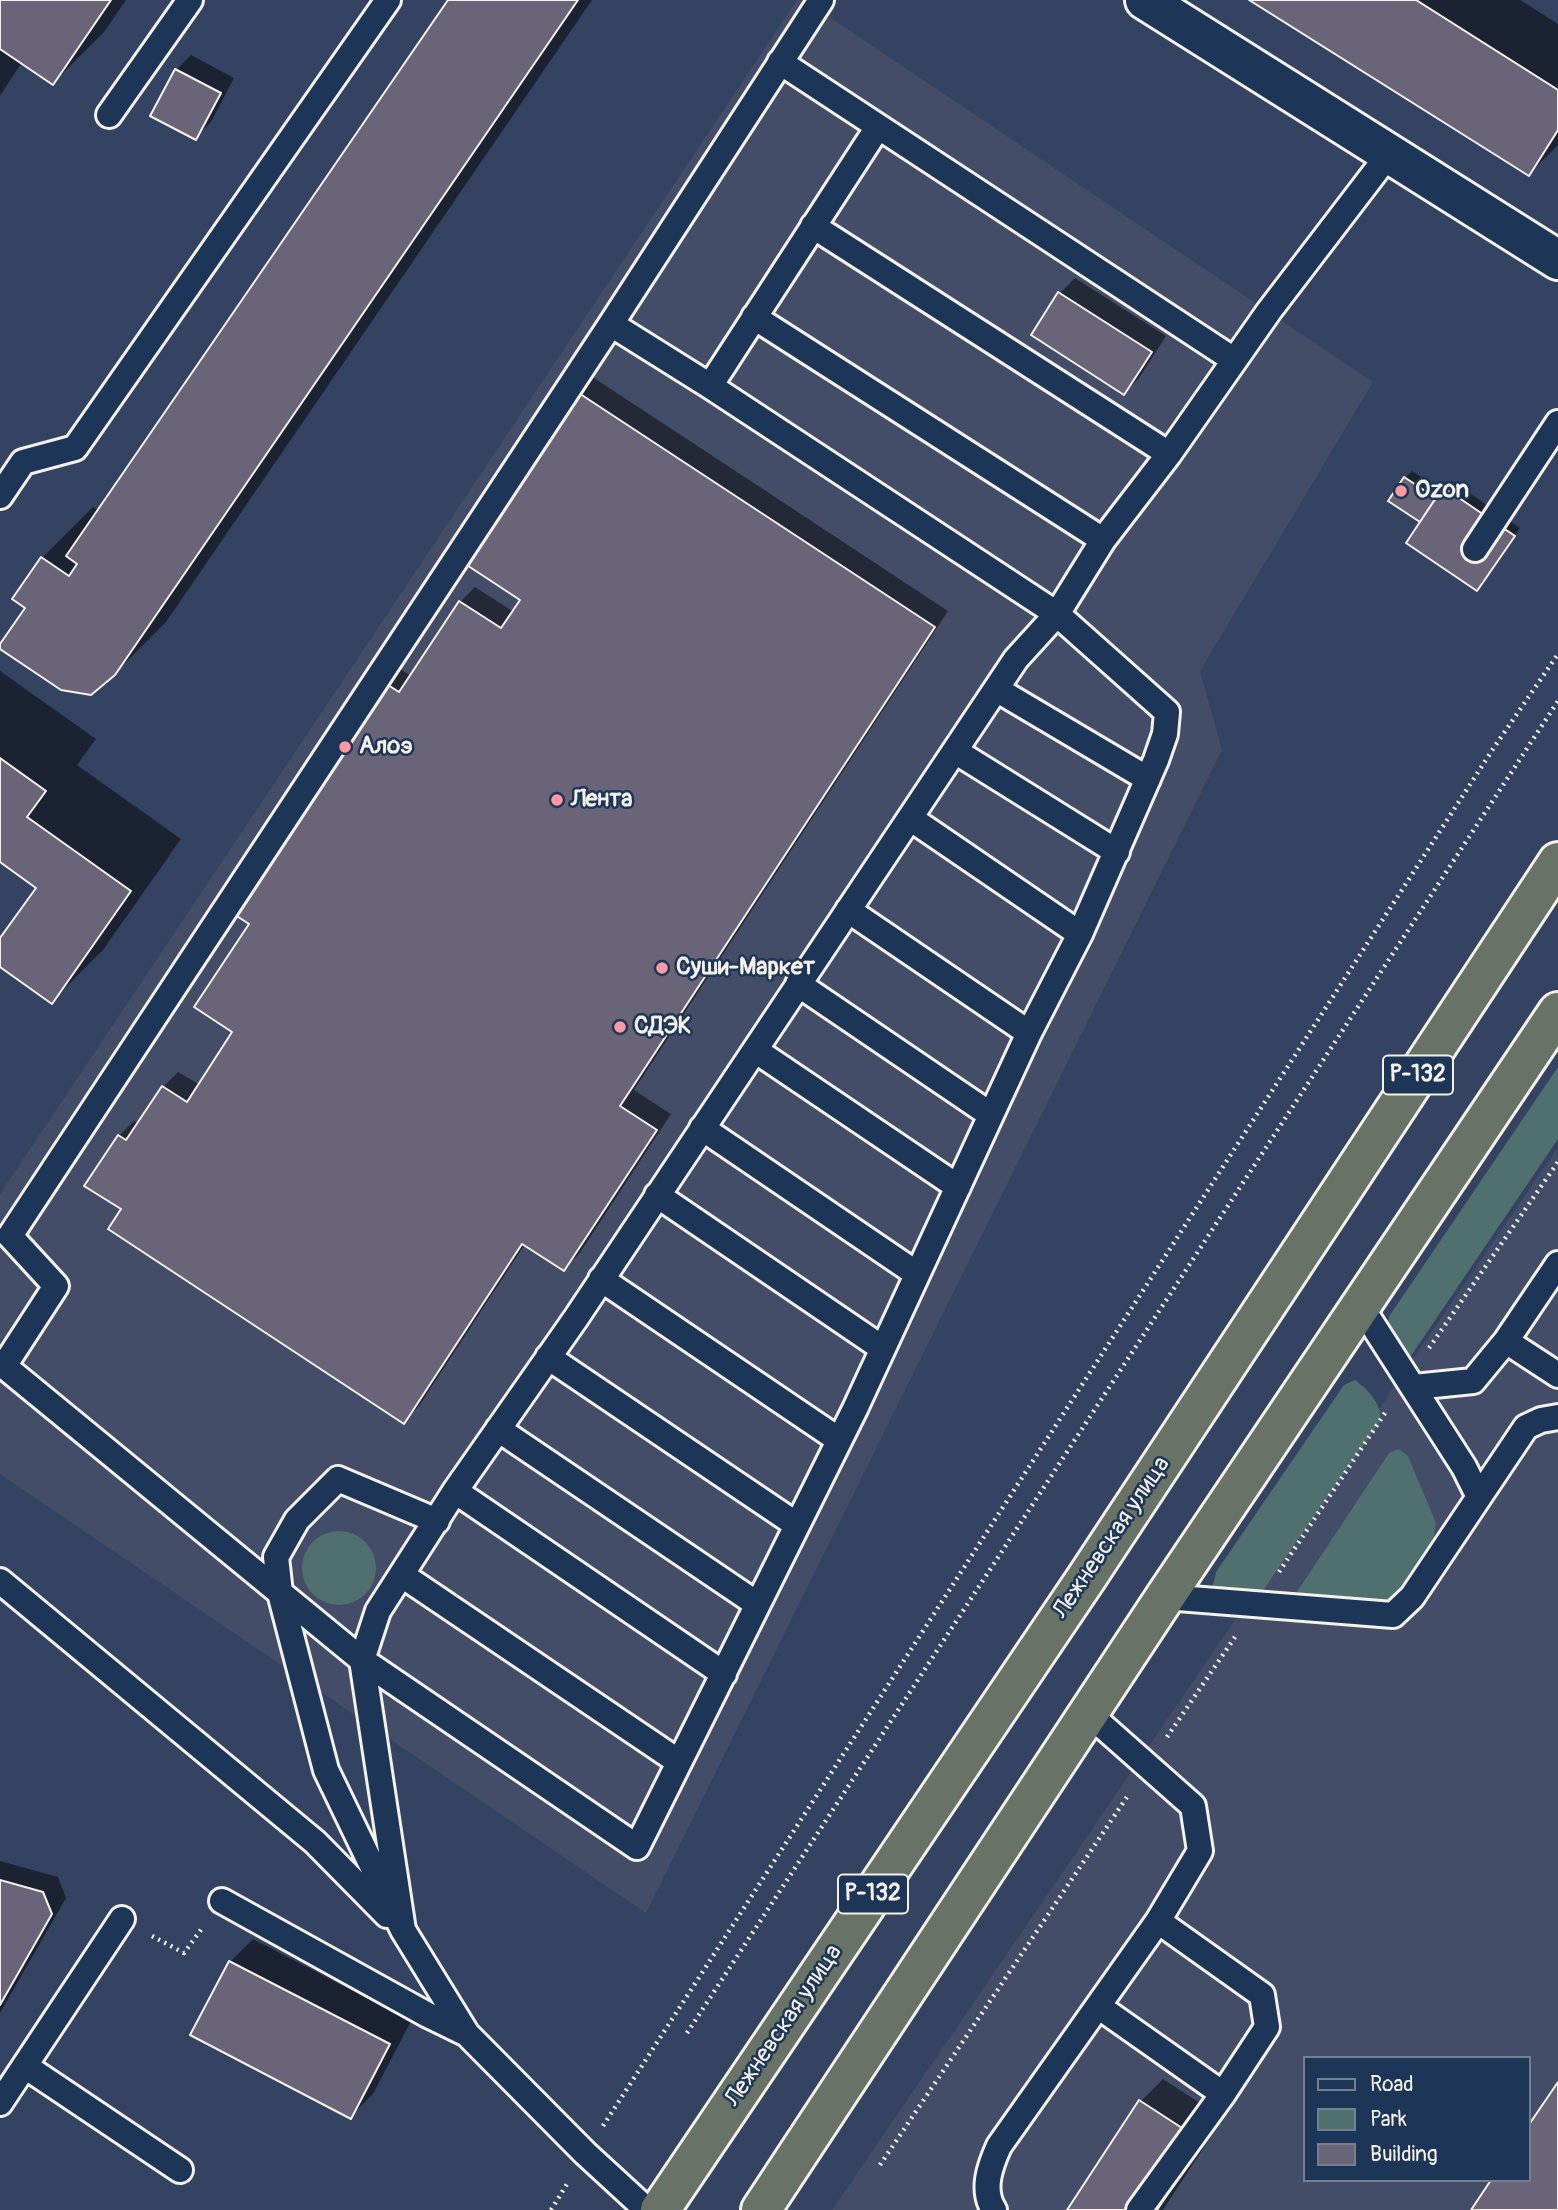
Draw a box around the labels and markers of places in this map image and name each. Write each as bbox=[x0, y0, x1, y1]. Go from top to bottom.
place label: Ozon bbox=[1415, 477, 1469, 505]
marker: Ozon bbox=[1393, 483, 1409, 499]
place label: Алоэ bbox=[359, 733, 413, 761]
marker: Алоэ bbox=[337, 739, 353, 755]
place label: Лента bbox=[571, 786, 632, 814]
marker: Лента bbox=[549, 792, 565, 808]
place label: Суши-Маркет bbox=[676, 954, 815, 982]
marker: Суши-Маркет bbox=[654, 960, 670, 976]
place label: СДЭК bbox=[634, 1013, 691, 1041]
marker: СДЭК bbox=[612, 1019, 628, 1035]

